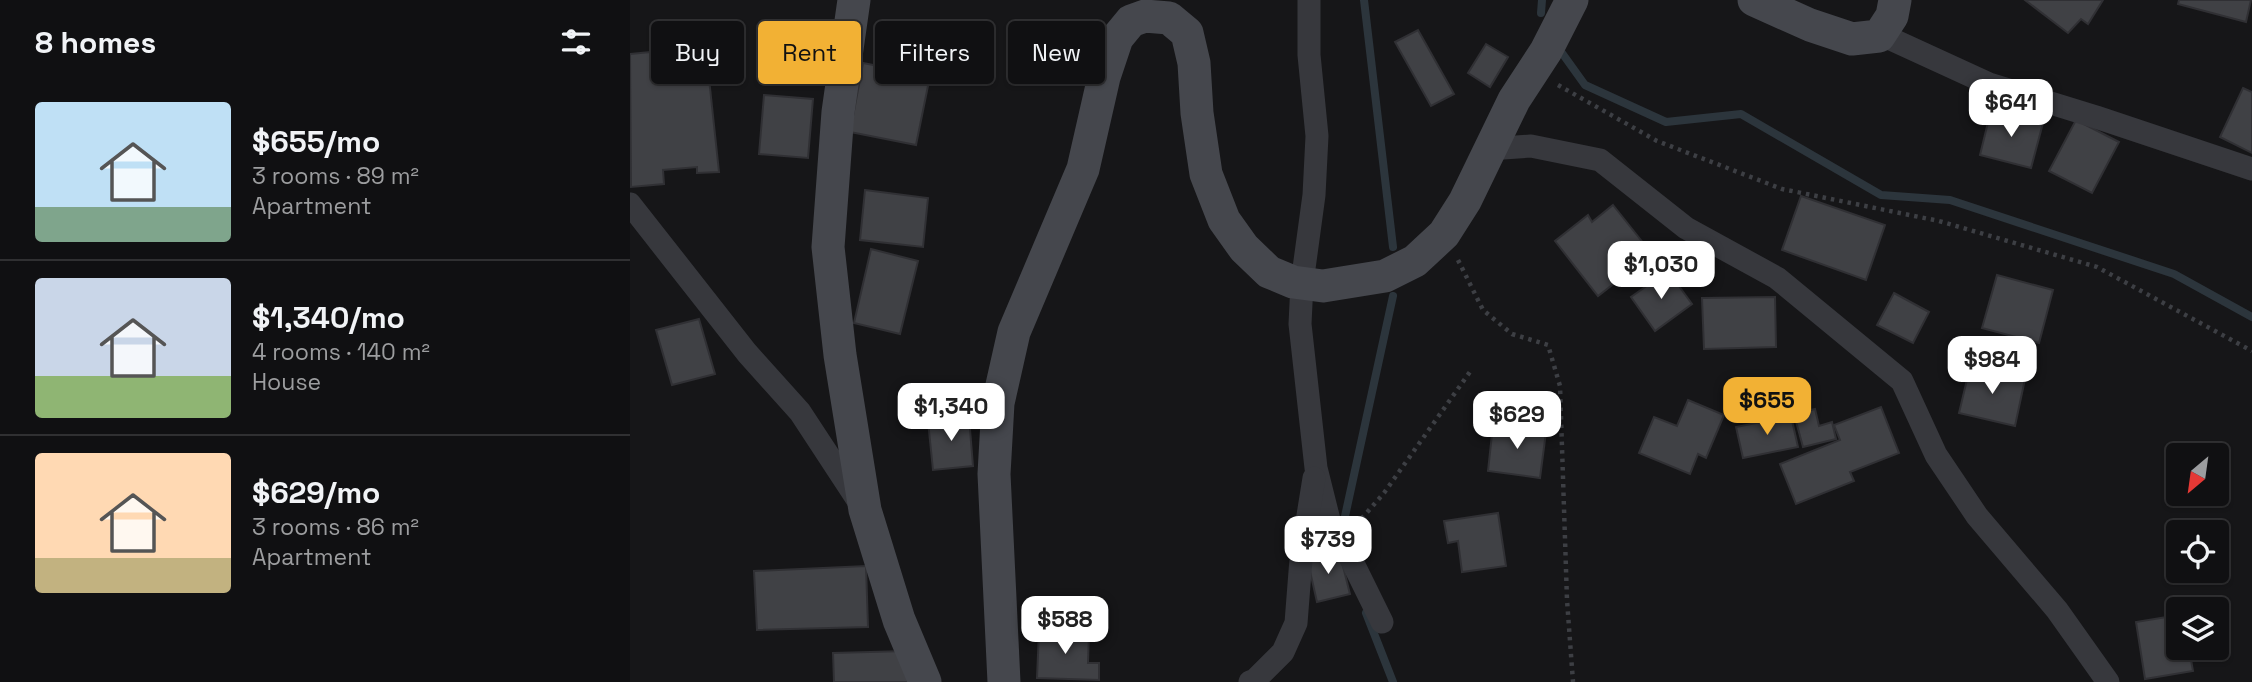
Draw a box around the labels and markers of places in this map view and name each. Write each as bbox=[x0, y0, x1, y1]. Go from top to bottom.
pin: $641 bbox=[1970, 80, 2052, 139]
pin: $1,030 bbox=[1604, 242, 1718, 301]
pin: $984 bbox=[1951, 336, 2033, 396]
pin: $655 bbox=[1726, 378, 1808, 437]
pin: $1,340 bbox=[894, 384, 1008, 443]
pin: $629 bbox=[1476, 392, 1558, 451]
pin: $739 bbox=[1287, 516, 1369, 576]
pin: $588 bbox=[1024, 596, 1106, 656]

